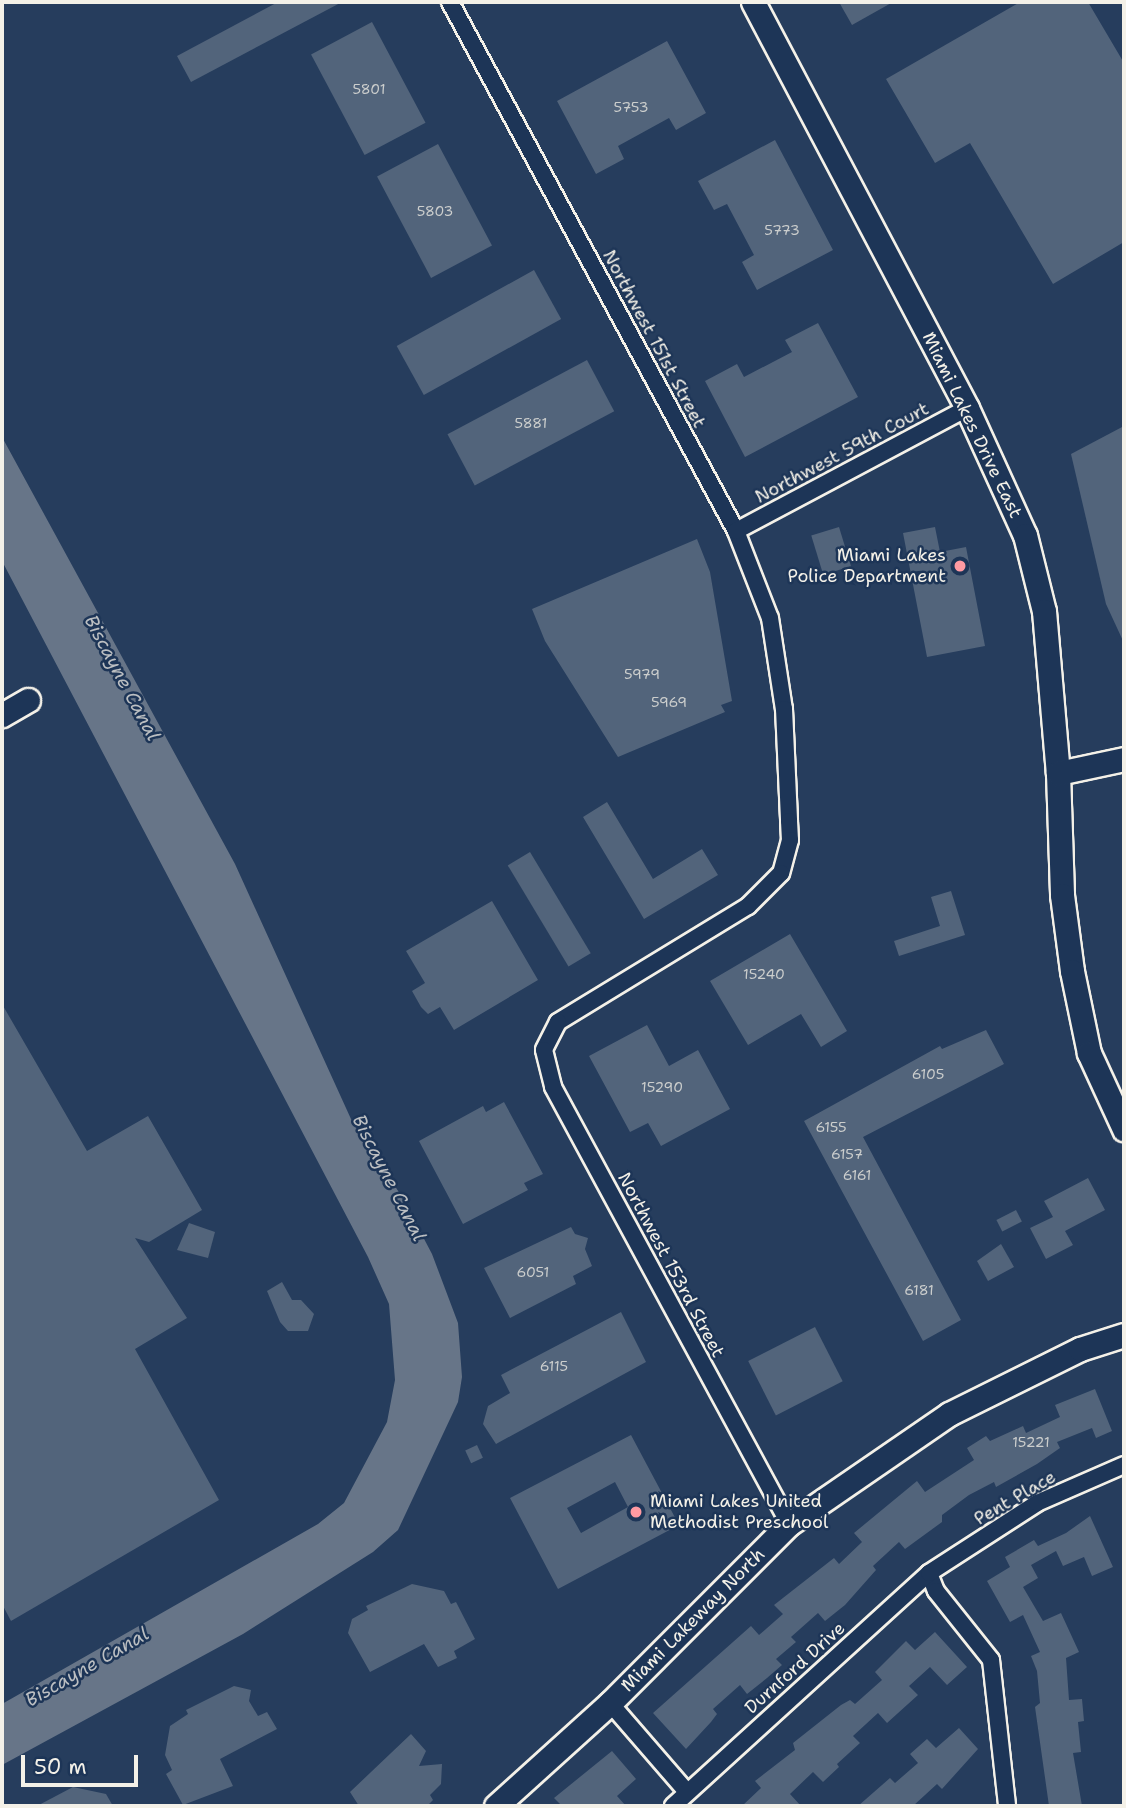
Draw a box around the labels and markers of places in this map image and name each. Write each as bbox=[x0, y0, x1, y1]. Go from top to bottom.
place label: Miami Lakes Police Department bbox=[788, 545, 946, 588]
marker: Miami Lakes Police Department bbox=[952, 558, 968, 574]
place label: Miami Lakes United Methodist Preschool bbox=[650, 1491, 828, 1534]
marker: Miami Lakes United Methodist Preschool bbox=[628, 1504, 644, 1520]

